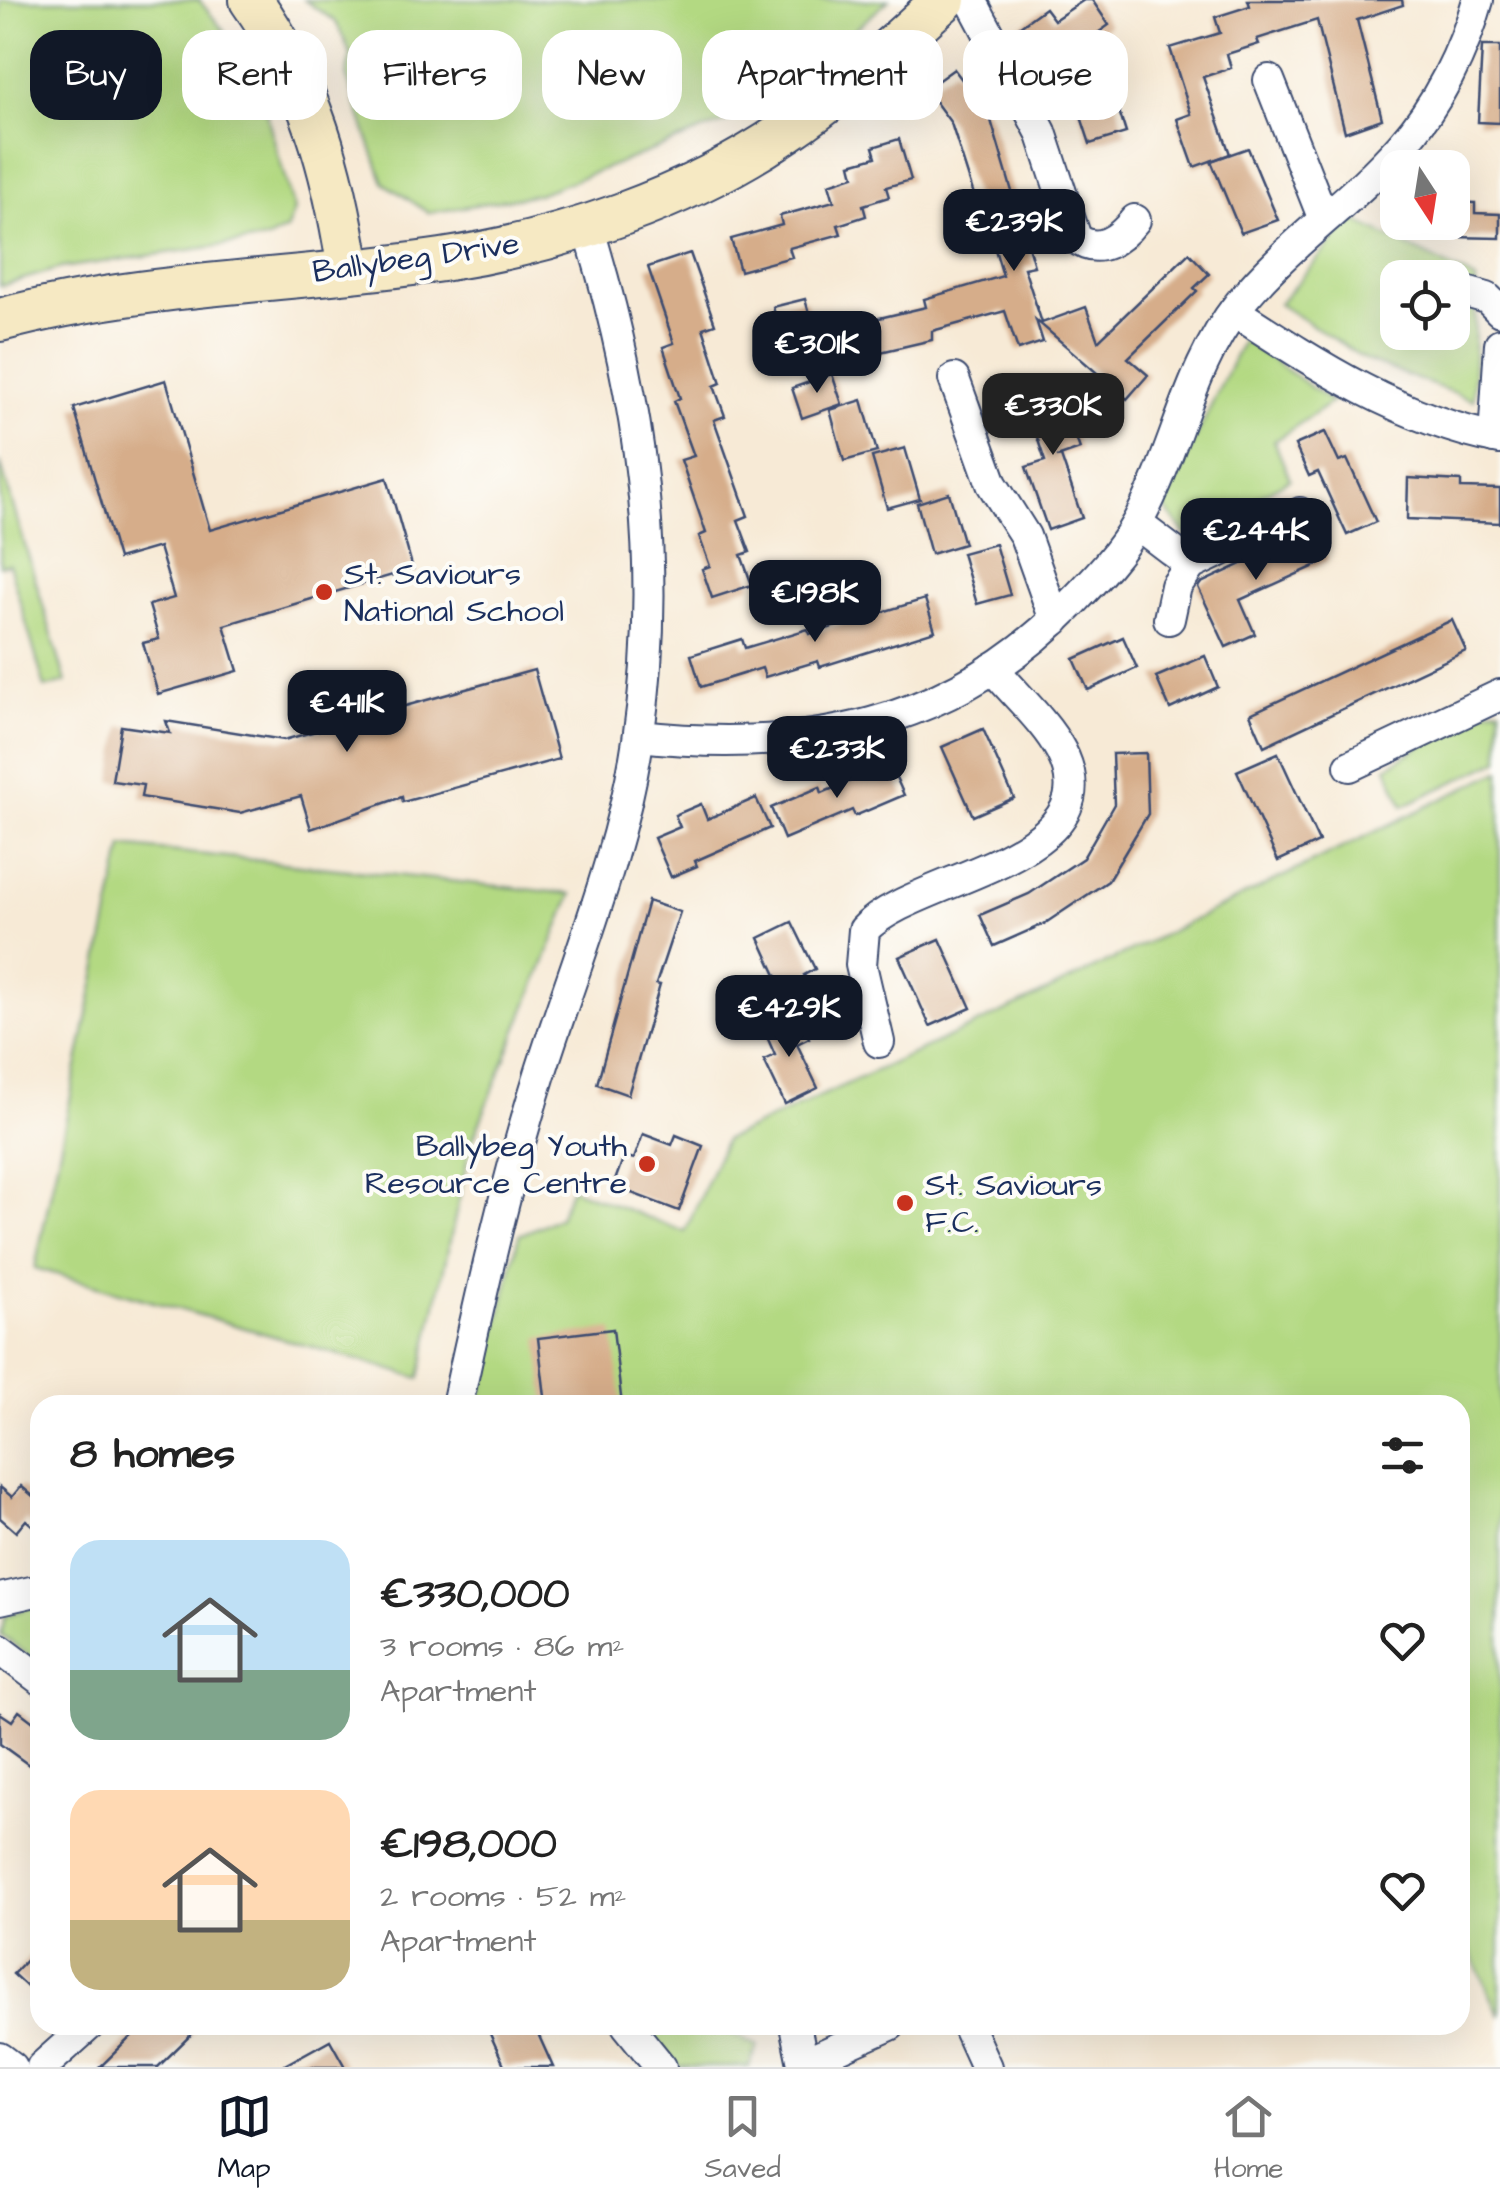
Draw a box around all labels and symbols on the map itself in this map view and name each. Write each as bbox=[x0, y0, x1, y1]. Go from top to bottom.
north arrow bbox=[1380, 150, 1470, 240]
pin: €239K bbox=[944, 189, 1084, 274]
street label: Ballybeg Drive bbox=[310, 221, 522, 295]
pin: €301K bbox=[747, 311, 887, 396]
pin: €330K bbox=[983, 373, 1123, 458]
pin: €244K bbox=[1186, 498, 1326, 583]
place label: St. Saviours National School bbox=[344, 552, 564, 634]
pin: €198K bbox=[745, 560, 885, 645]
marker: St. Saviours National School bbox=[313, 581, 335, 603]
pin: €411K bbox=[277, 670, 417, 755]
pin: €233K bbox=[767, 716, 907, 801]
pin: €429K bbox=[719, 975, 859, 1060]
place label: Ballybeg Youth Resource Centre bbox=[365, 1124, 627, 1206]
marker: Ballybeg Youth Resource Centre bbox=[636, 1153, 658, 1175]
place label: St. Saviours F.C. bbox=[925, 1163, 1102, 1245]
marker: St. Saviours F.C. bbox=[894, 1192, 916, 1214]

